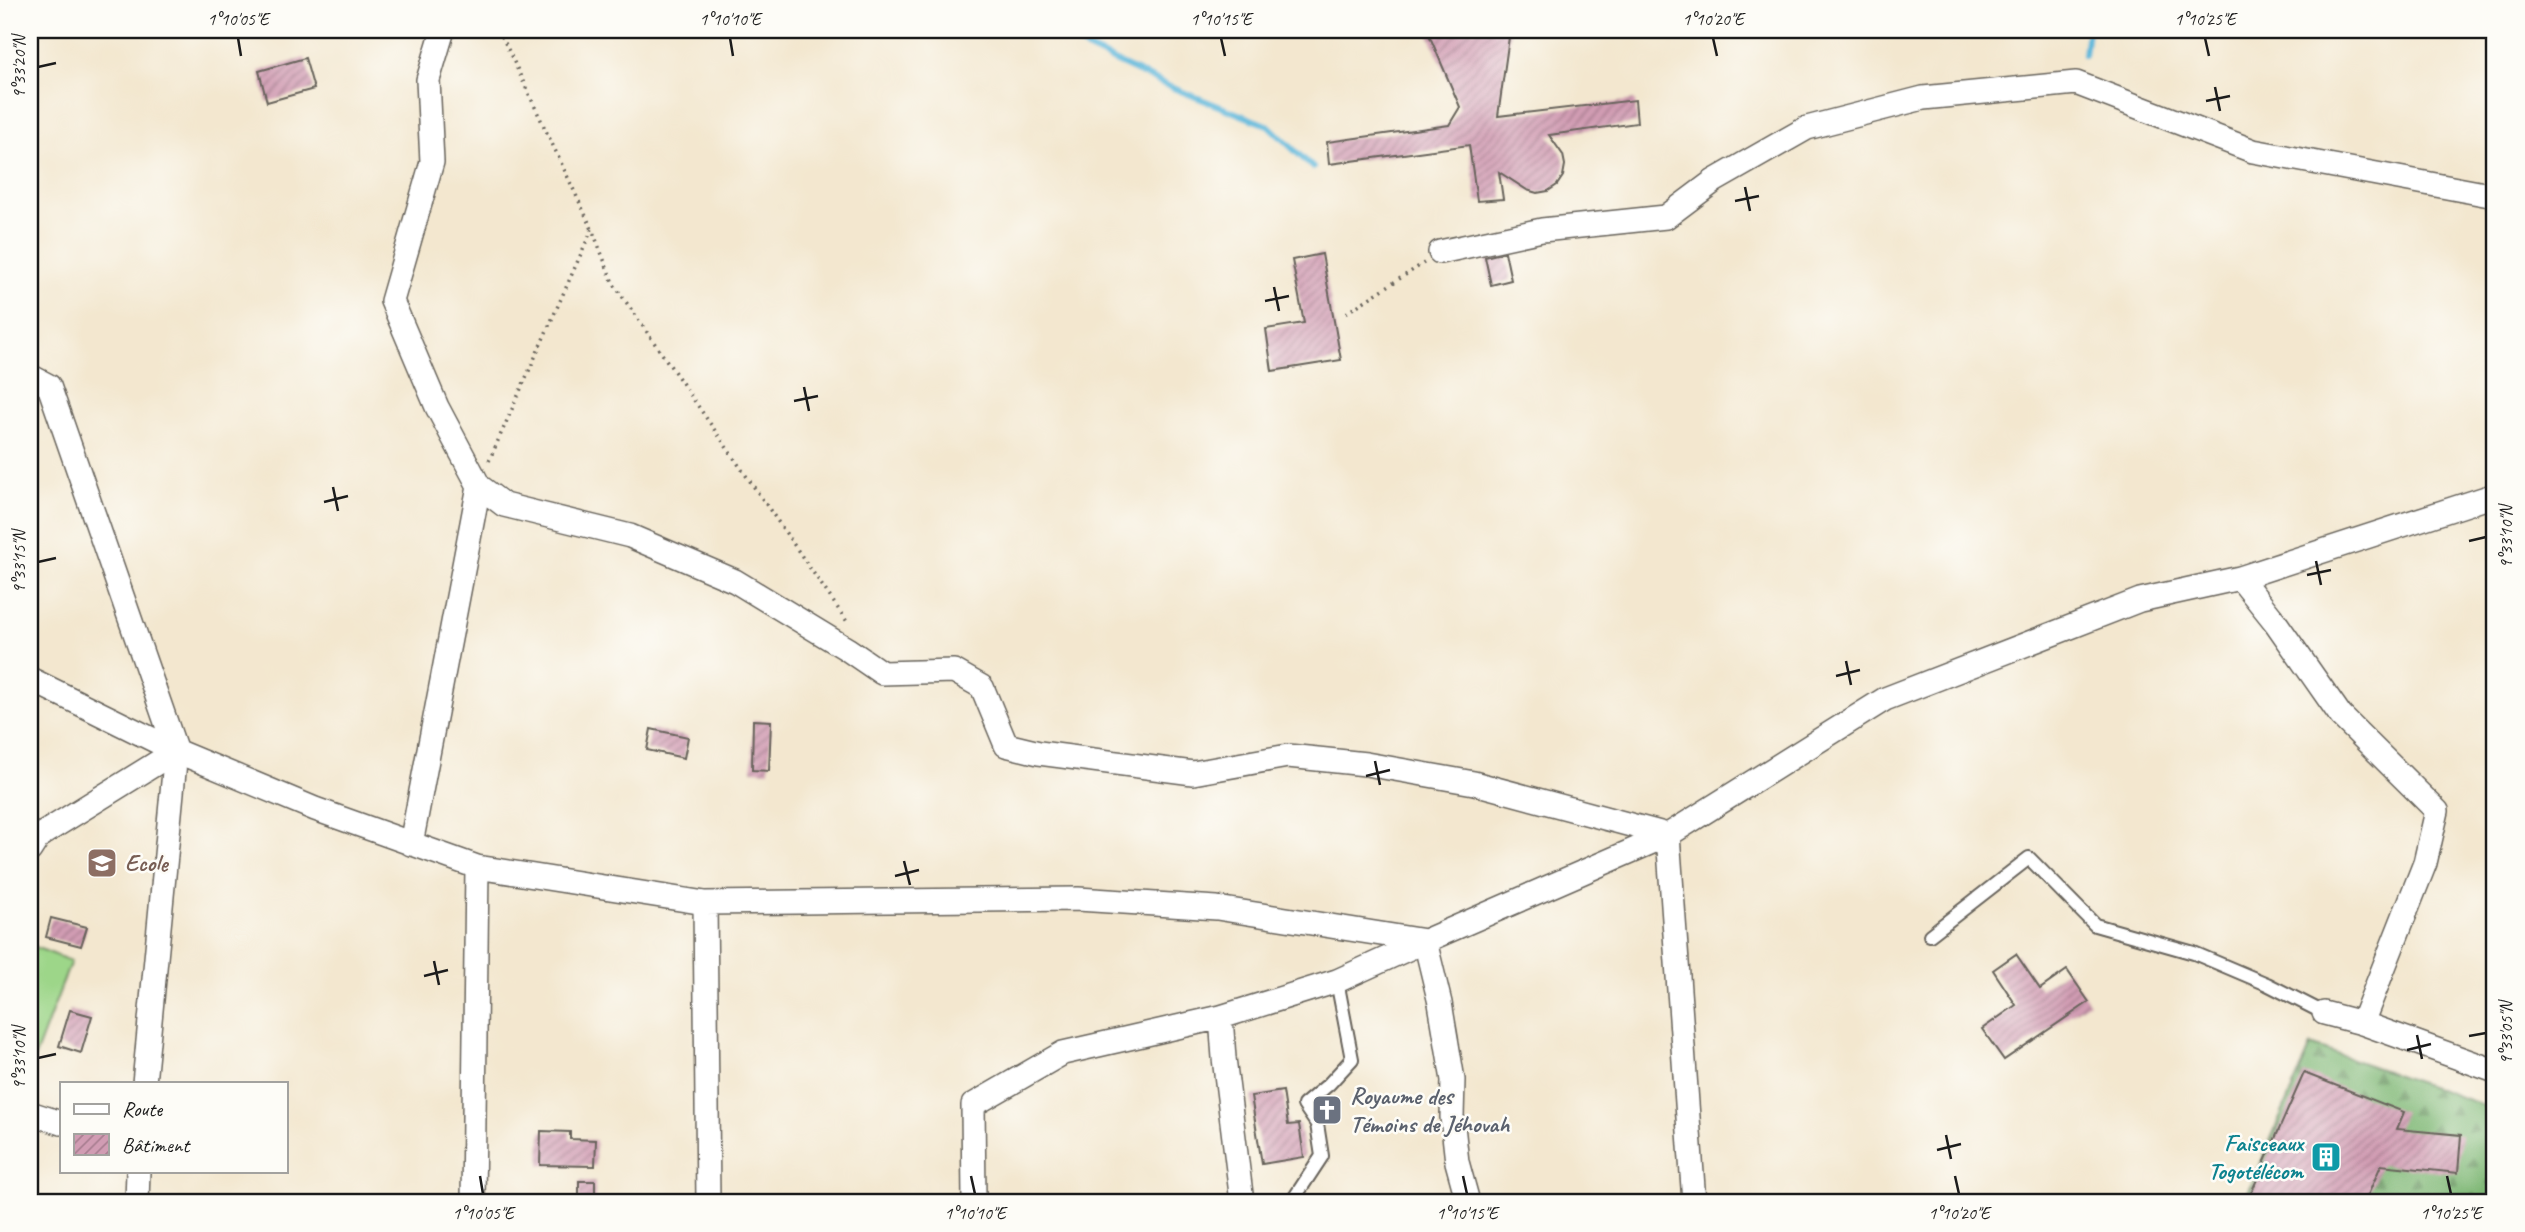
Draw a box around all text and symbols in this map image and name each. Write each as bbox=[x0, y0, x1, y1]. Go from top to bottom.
text: 1°10'05"E bbox=[207, 8, 271, 30]
text: 1°10'10"E bbox=[699, 8, 763, 30]
text: 1°10'15"E bbox=[1190, 8, 1254, 30]
text: 1°10'20"E bbox=[1682, 8, 1746, 30]
text: 1°10'25"E bbox=[2174, 8, 2238, 30]
text: 9°33'20"N bbox=[8, 32, 30, 98]
text: 9°33'10"N bbox=[2495, 502, 2517, 568]
text: 9°33'15"N bbox=[8, 527, 30, 593]
school or university icon: Ecole bbox=[85, 846, 119, 880]
place label: Ecole bbox=[125, 848, 170, 878]
text: 9°33'05"N bbox=[2495, 998, 2517, 1064]
text: 9°33'10"N bbox=[8, 1023, 30, 1089]
place label: Royaume des Témoins de Jéhovah bbox=[1350, 1081, 1510, 1139]
legend bbox=[60, 1082, 287, 1172]
church icon: Royaume des Témoins de Jéhovah bbox=[1310, 1093, 1344, 1127]
text: Route bbox=[122, 1096, 163, 1122]
place label: Faisceaux Togotélécom bbox=[2208, 1128, 2306, 1186]
text: Bâtiment bbox=[122, 1132, 191, 1158]
building icon: Faisceaux Togotélécom bbox=[2309, 1140, 2343, 1174]
text: 1°10'05"E bbox=[452, 1202, 516, 1224]
text: 1°10'10"E bbox=[944, 1202, 1008, 1224]
text: 1°10'15"E bbox=[1436, 1202, 1500, 1224]
text: 1°10'20"E bbox=[1928, 1202, 1992, 1224]
text: 1°10'25"E bbox=[2420, 1202, 2484, 1224]

